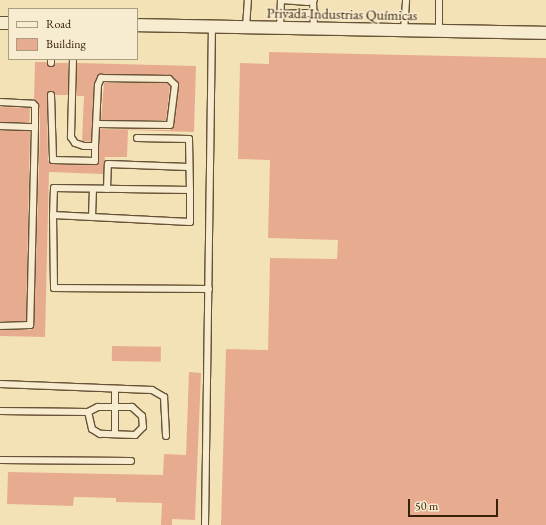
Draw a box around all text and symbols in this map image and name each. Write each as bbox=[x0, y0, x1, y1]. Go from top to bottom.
street label: Privada Industrias Químicas bbox=[266, 4, 418, 24]
legend bbox=[8, 8, 138, 60]
text: Road bbox=[46, 16, 71, 32]
text: Building bbox=[46, 36, 86, 52]
scale bar bbox=[410, 491, 500, 517]
text: 50 m bbox=[415, 498, 438, 514]

